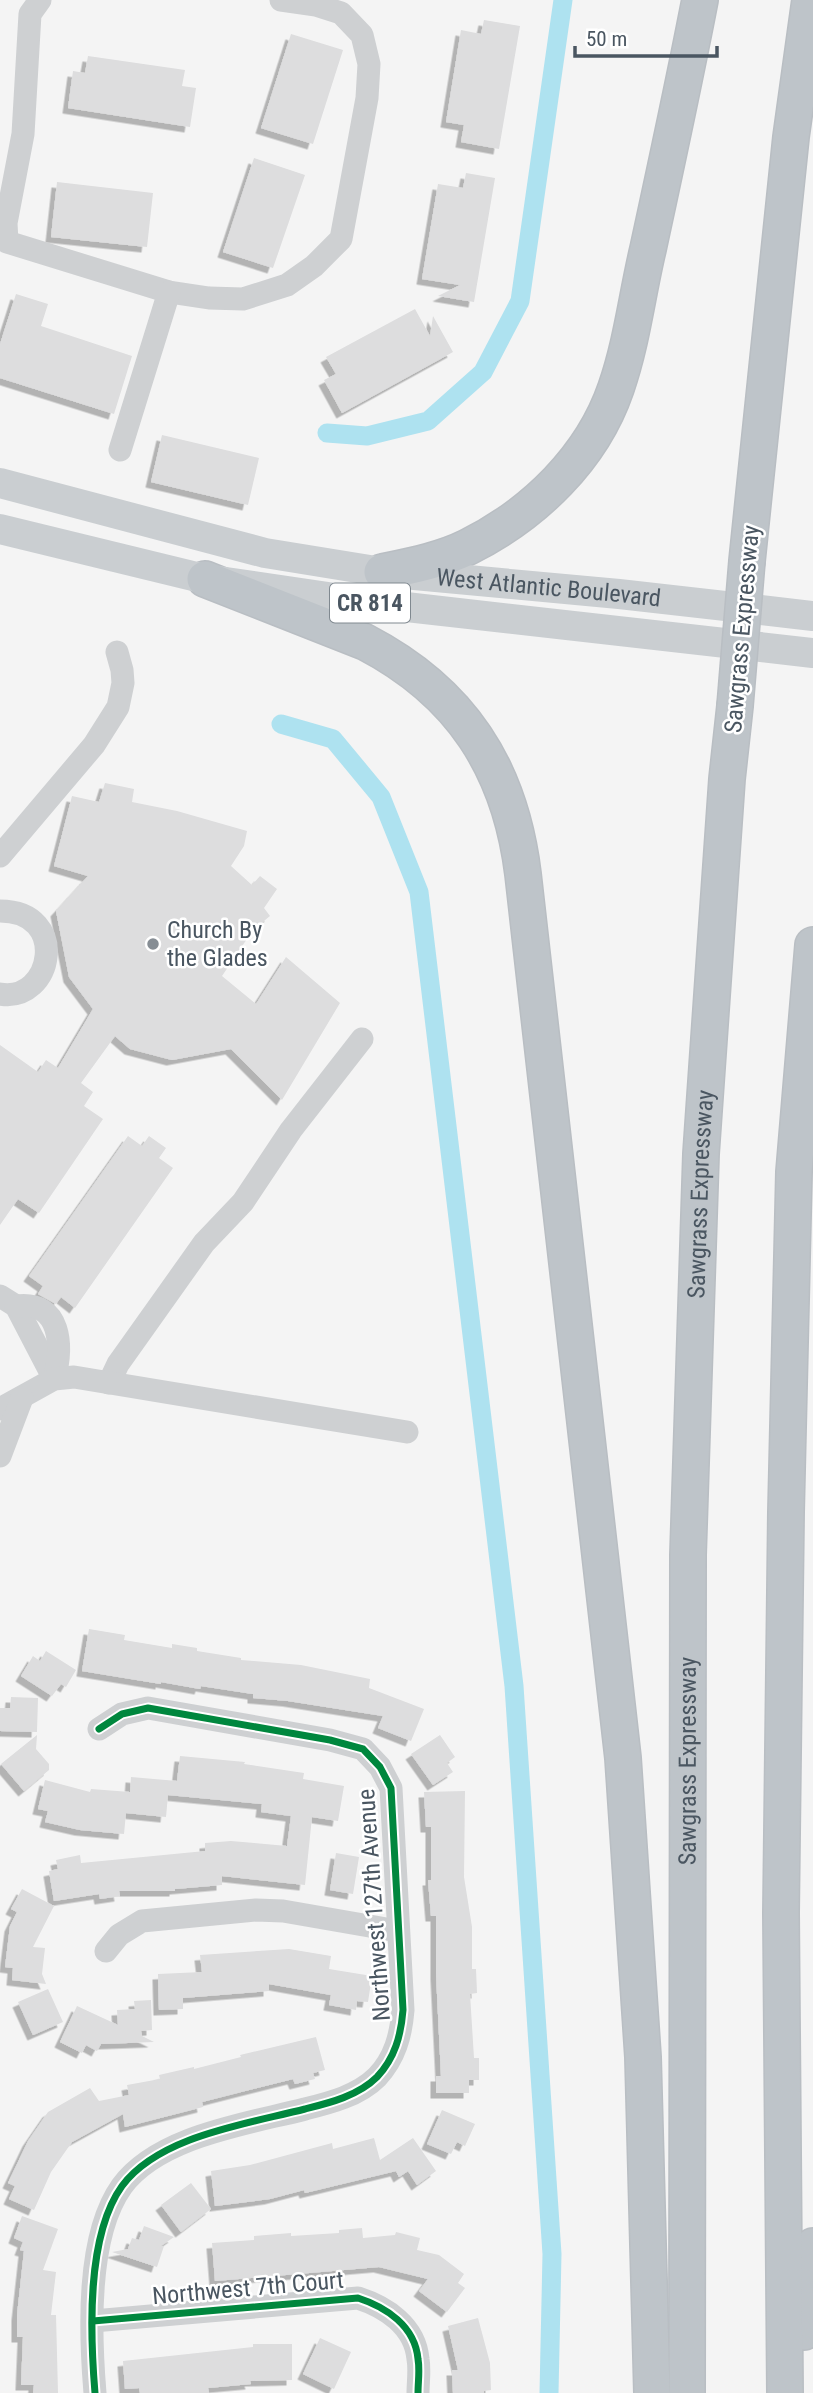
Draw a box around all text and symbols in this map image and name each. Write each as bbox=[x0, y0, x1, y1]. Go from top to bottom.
scale bar bbox=[575, 14, 717, 58]
text: 50 m bbox=[586, 27, 627, 51]
street label: Sawgrass Expressway bbox=[719, 524, 765, 734]
street label: West Atlantic Boulevard bbox=[435, 563, 662, 613]
road number: CR 814 bbox=[330, 583, 410, 622]
place label: Church By the Glades bbox=[167, 916, 268, 972]
marker: Church By the Glades bbox=[145, 936, 161, 952]
street label: Sawgrass Expressway bbox=[682, 1089, 719, 1299]
street label: Sawgrass Expressway bbox=[674, 1657, 702, 1865]
street label: Northwest 127th Avenue bbox=[352, 1788, 396, 2022]
street label: Northwest 7th Court bbox=[151, 2266, 345, 2310]

